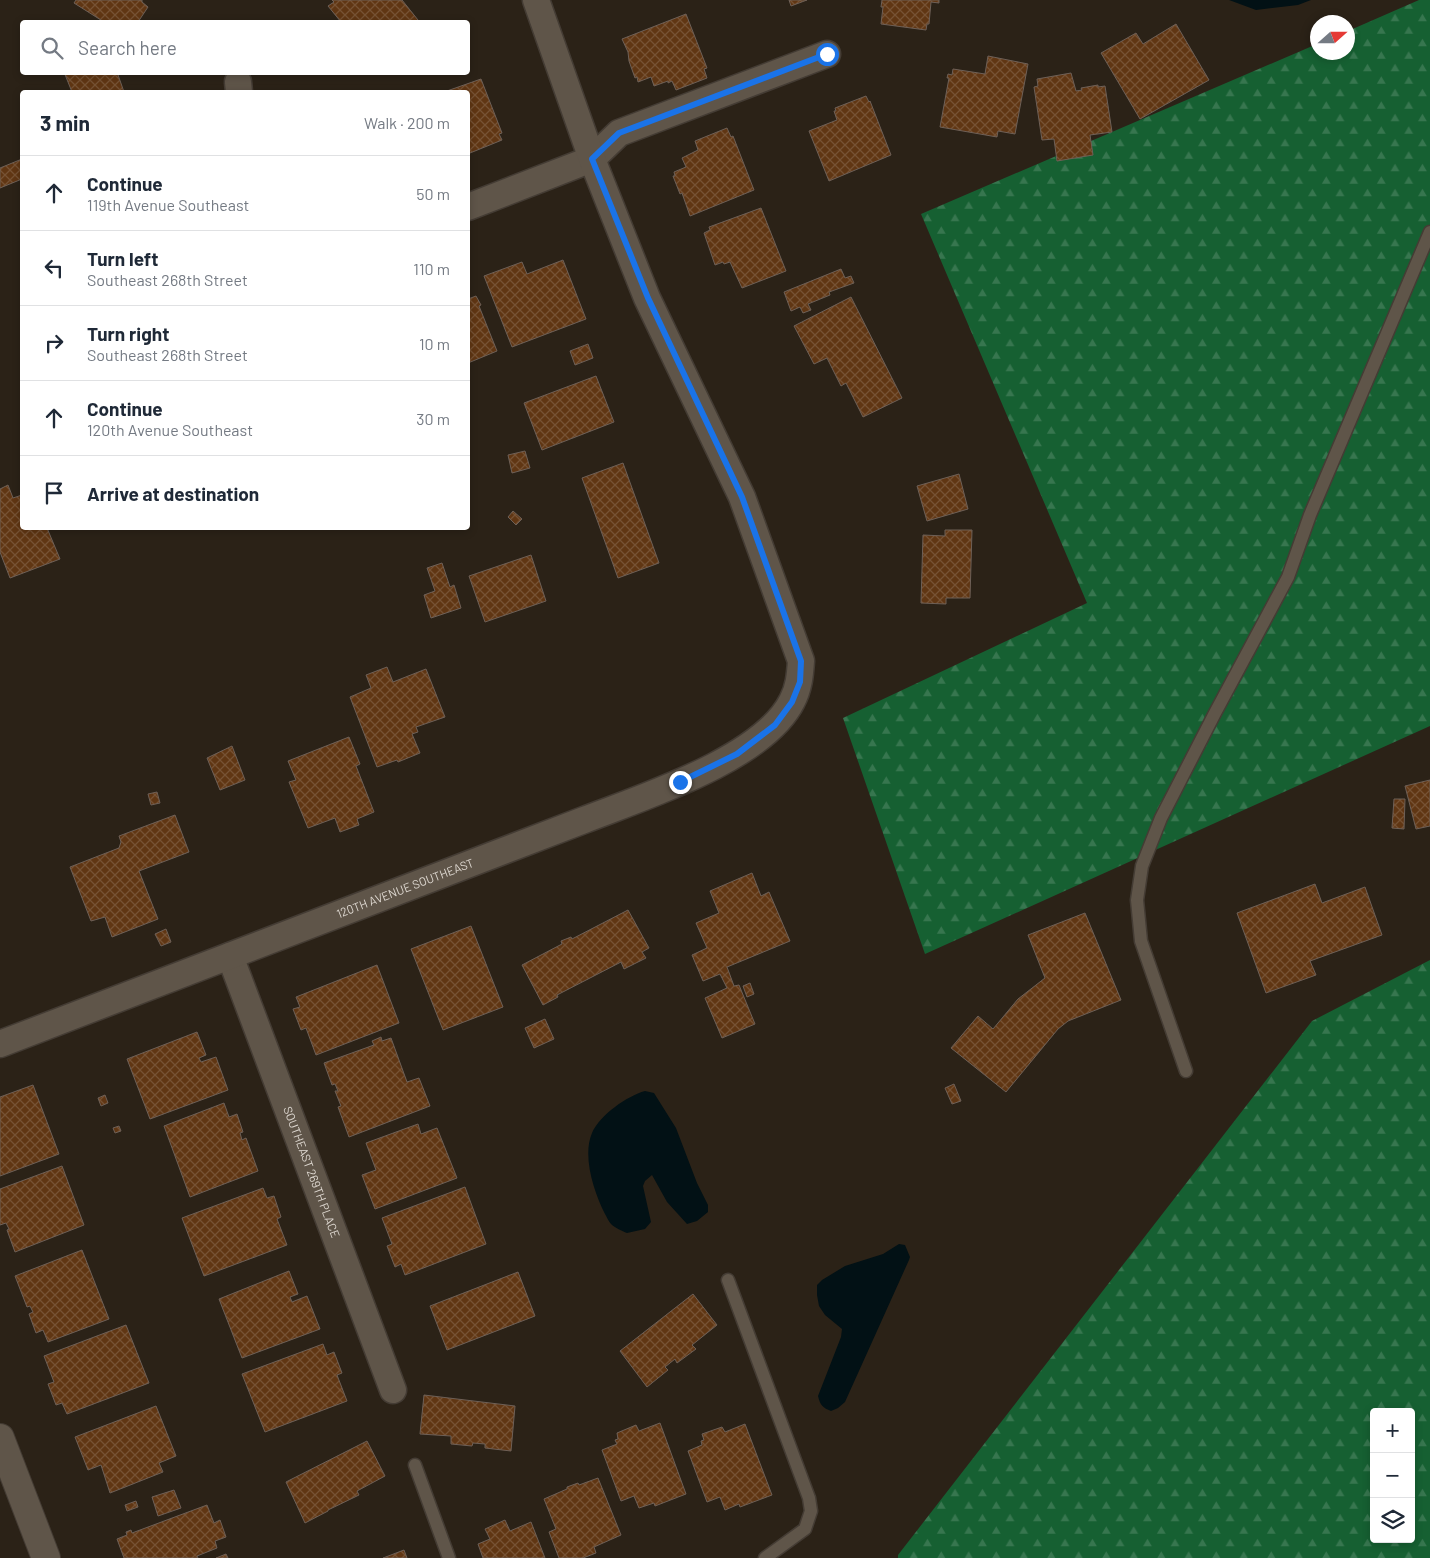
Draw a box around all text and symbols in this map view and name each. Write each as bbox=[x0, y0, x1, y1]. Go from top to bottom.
north arrow bbox=[1310, 15, 1355, 60]
search box bbox=[20, 20, 470, 75]
icon: search bbox=[38, 34, 66, 62]
text: Search here bbox=[78, 36, 177, 59]
route start bbox=[816, 43, 839, 66]
text: 3 min bbox=[40, 110, 90, 135]
text: Walk · 200 m bbox=[364, 113, 450, 132]
text: Continue bbox=[87, 172, 163, 195]
icon: ahead bbox=[40, 179, 68, 207]
text: 50 m bbox=[416, 184, 450, 203]
text: 119th Avenue Southeast bbox=[87, 195, 249, 214]
text: Turn left bbox=[87, 247, 158, 270]
icon: left bbox=[40, 254, 68, 282]
text: 110 m bbox=[413, 259, 450, 278]
text: Southeast 268th Street bbox=[87, 270, 248, 289]
text: Turn right bbox=[87, 322, 169, 345]
icon: right bbox=[40, 329, 68, 357]
text: 10 m bbox=[419, 334, 450, 353]
text: Southeast 268th Street bbox=[87, 345, 248, 364]
text: Continue bbox=[87, 397, 163, 420]
icon: ahead bbox=[40, 404, 68, 432]
text: 30 m bbox=[416, 409, 450, 428]
text: 120th Avenue Southeast bbox=[87, 420, 253, 439]
icon: arrive bbox=[40, 479, 68, 507]
text: Arrive at destination bbox=[87, 482, 259, 505]
route end bbox=[669, 771, 692, 794]
street label: 120TH AVENUE SOUTHEAST bbox=[334, 855, 476, 920]
street label: SOUTHEAST 269TH PLACE bbox=[281, 1104, 343, 1240]
map controls bbox=[1370, 1408, 1415, 1543]
button: + bbox=[1370, 1408, 1415, 1453]
button: − bbox=[1370, 1453, 1415, 1498]
button: layers bbox=[1370, 1498, 1415, 1543]

